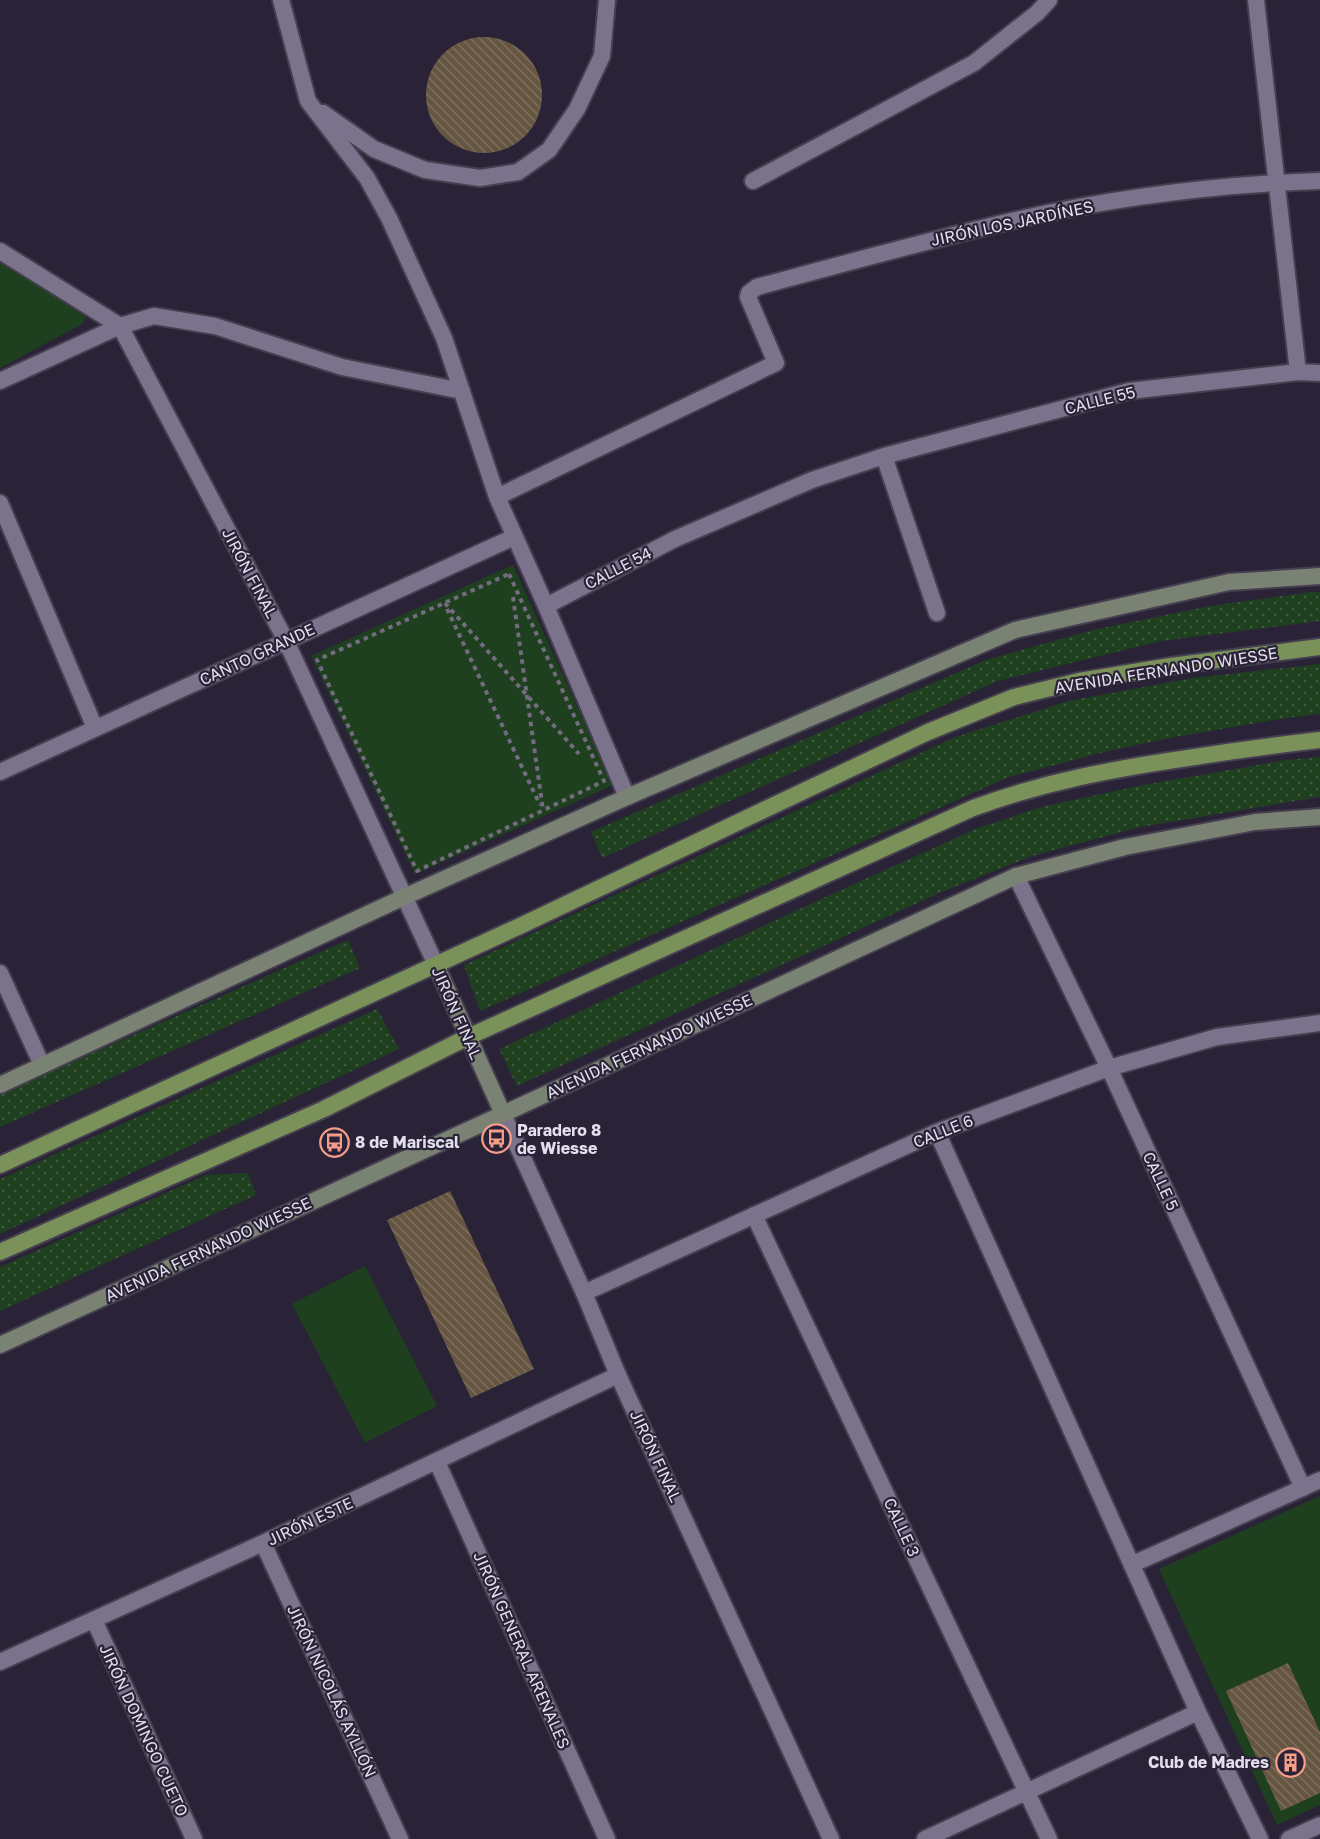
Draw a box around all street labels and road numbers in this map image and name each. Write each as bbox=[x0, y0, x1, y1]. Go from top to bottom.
street label: JIRÓN LOS JARDÍNES bbox=[929, 196, 1095, 250]
street label: CALLE 55 bbox=[1063, 382, 1137, 418]
street label: JIRÓN FINAL bbox=[218, 524, 282, 622]
street label: CALLE 54 bbox=[581, 543, 655, 593]
street label: CANTO GRANDE bbox=[196, 619, 318, 689]
street label: AVENIDA FERNANDO WIESSE bbox=[1053, 643, 1279, 697]
street label: JIRÓN FINAL bbox=[428, 964, 486, 1062]
street label: AVENIDA FERNANDO WIESSE bbox=[543, 989, 755, 1103]
street label: CALLE 6 bbox=[910, 1110, 976, 1152]
street label: CALLE 5 bbox=[1139, 1148, 1183, 1214]
street label: AVENIDA FERNANDO WIESSE bbox=[102, 1192, 314, 1306]
street label: JIRÓN FINAL bbox=[626, 1407, 686, 1505]
street label: JIRÓN ESTE bbox=[264, 1492, 356, 1550]
street label: CALLE 3 bbox=[880, 1494, 924, 1560]
street label: JIRÓN GENERAL ARENALES bbox=[469, 1548, 575, 1752]
street label: JIRÓN NICOLÁS AYLLÓN bbox=[283, 1602, 381, 1780]
street label: JIRÓN DOMINGO CUETO bbox=[95, 1641, 193, 1819]

